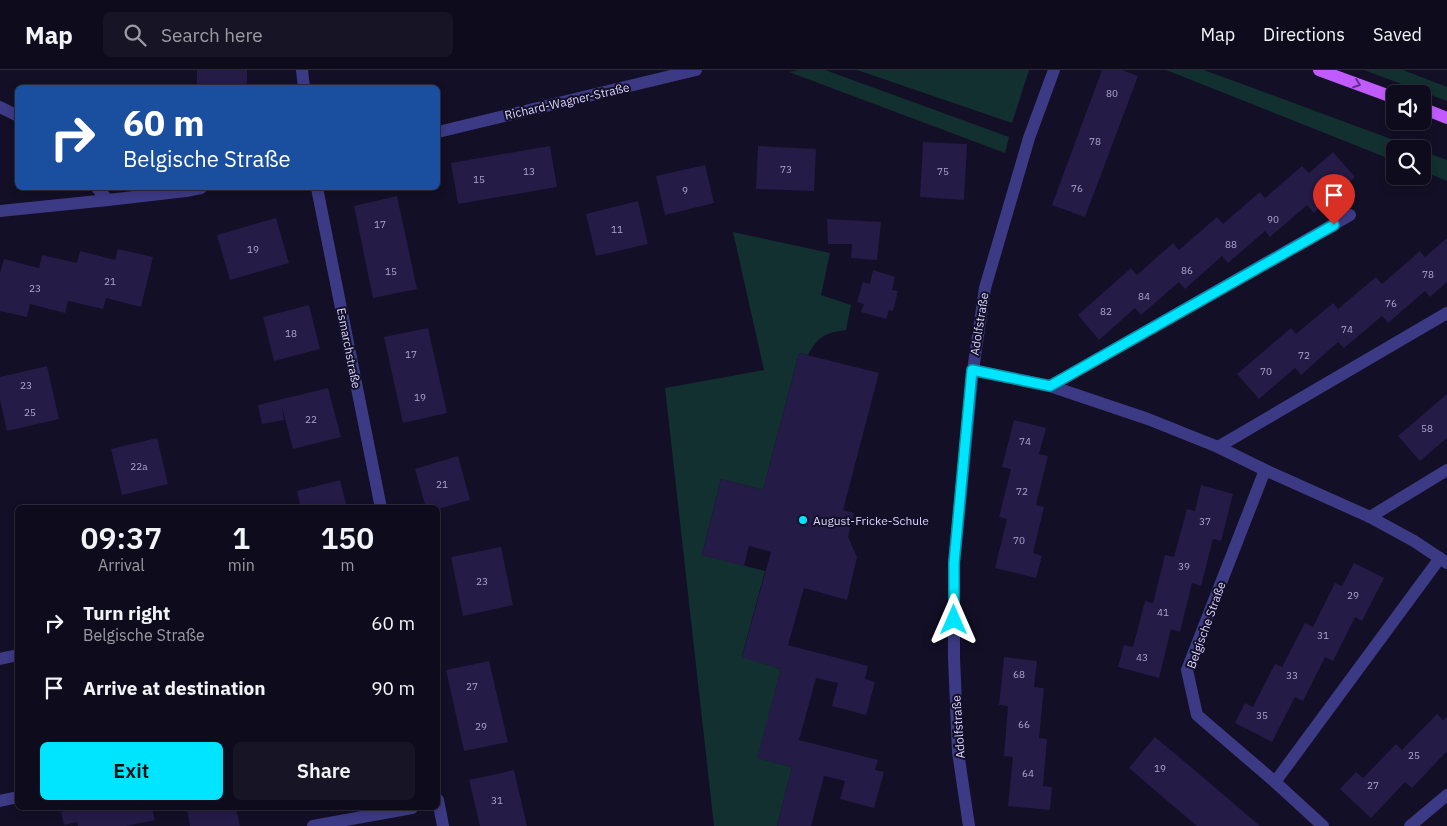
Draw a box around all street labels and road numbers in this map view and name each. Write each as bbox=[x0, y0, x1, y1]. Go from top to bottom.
street label: Richard-Wagner-Straße bbox=[503, 79, 631, 123]
street label: Adolfstraße bbox=[967, 291, 991, 357]
street label: Esmarchstraße bbox=[334, 306, 364, 390]
street label: Belgische Straße bbox=[1183, 579, 1229, 670]
street label: Adolfstraße bbox=[948, 694, 968, 759]

